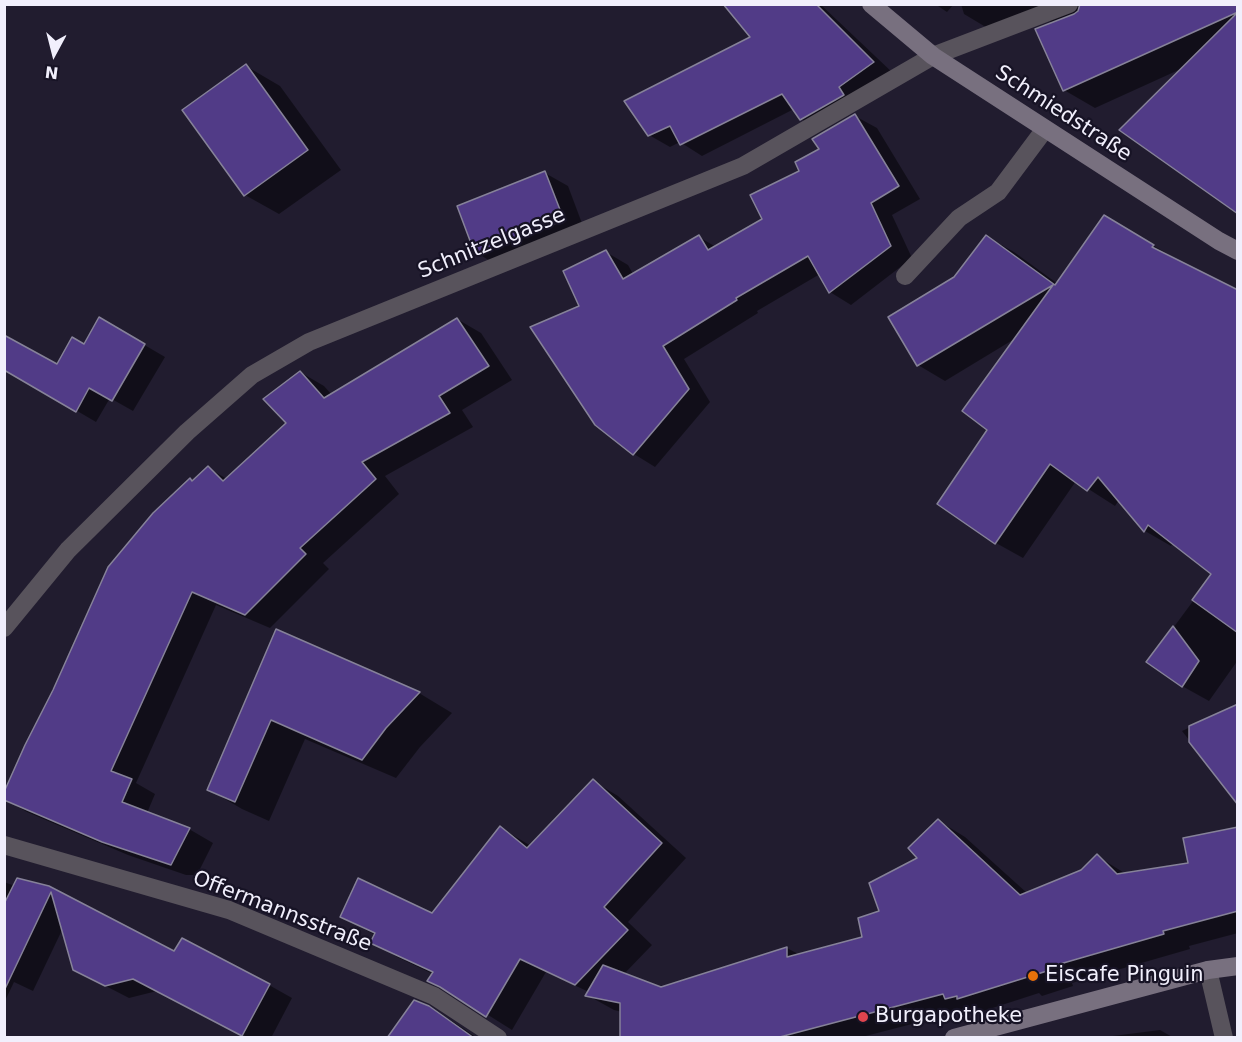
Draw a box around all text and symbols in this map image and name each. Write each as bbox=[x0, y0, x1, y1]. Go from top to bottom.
north arrow bbox=[24, 24, 84, 84]
street label: Schmiedstraße bbox=[990, 61, 1136, 167]
text: N bbox=[44, 62, 60, 83]
street label: Schnitzelgasse bbox=[415, 203, 569, 285]
street label: Offermannsstraße bbox=[189, 866, 375, 958]
place label: Eiscafe Pinguin bbox=[1045, 963, 1204, 989]
marker: Eiscafe Pinguin bbox=[1026, 969, 1040, 983]
place label: Burgapotheke bbox=[875, 1004, 1022, 1030]
marker: Burgapotheke bbox=[856, 1010, 870, 1024]

